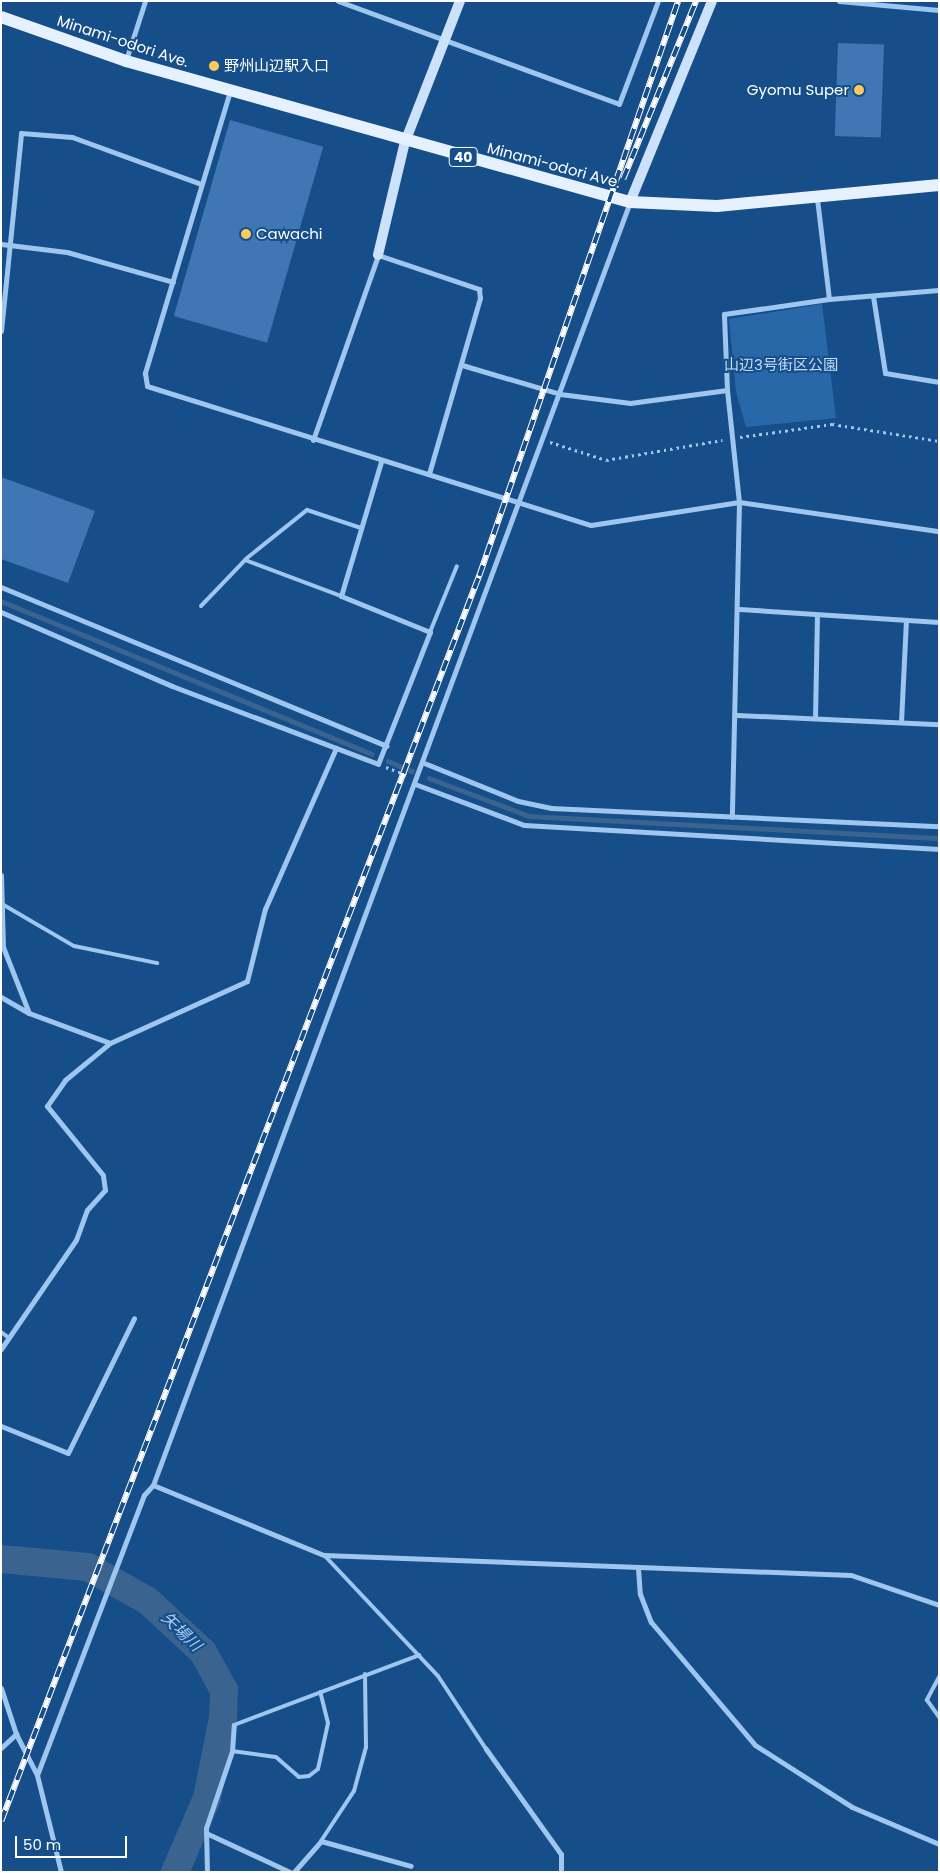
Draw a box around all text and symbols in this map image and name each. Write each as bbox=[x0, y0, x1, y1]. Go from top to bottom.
street label: Minami-odori Ave. bbox=[55, 11, 191, 71]
place label: 野州山辺駅入口 bbox=[224, 57, 329, 75]
marker: 野州山辺駅入口 bbox=[208, 60, 220, 72]
place label: Gyomu Super bbox=[747, 81, 849, 99]
marker: Gyomu Super bbox=[853, 84, 865, 96]
street label: Minami-odori Ave. bbox=[485, 139, 623, 191]
road number: 40 bbox=[448, 146, 478, 168]
place label: Cawachi bbox=[256, 225, 323, 243]
marker: Cawachi bbox=[240, 228, 252, 240]
park label: 山辺3号街区公園 bbox=[724, 356, 838, 374]
water label: 矢場川 bbox=[157, 1608, 205, 1656]
scale bar bbox=[18, 1826, 130, 1858]
text: 50 m bbox=[23, 1834, 61, 1855]

